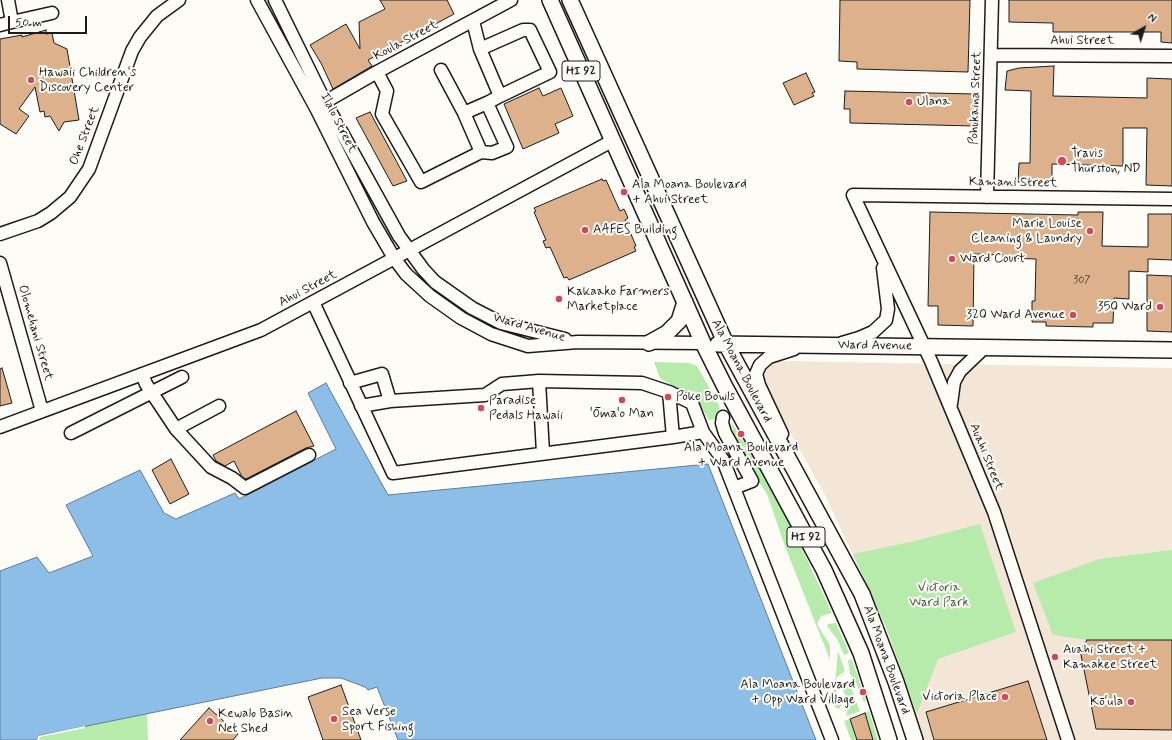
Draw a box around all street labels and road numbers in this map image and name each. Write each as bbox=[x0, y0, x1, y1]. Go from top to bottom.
street label: Koula Street bbox=[371, 17, 441, 65]
street label: Ahui Street bbox=[1050, 33, 1114, 49]
street label: Pohukaina Street bbox=[967, 51, 985, 145]
road number: HI 92 bbox=[562, 61, 600, 81]
street label: Ilalo Street bbox=[316, 90, 360, 156]
street label: Ohe Street bbox=[67, 104, 103, 168]
street label: Kamani Street bbox=[969, 174, 1057, 192]
street label: Ahui Street bbox=[276, 267, 340, 311]
street label: Olomehani Street bbox=[14, 283, 56, 383]
street label: Ward Avenue bbox=[491, 310, 567, 346]
street label: Ala Moana Boulevard bbox=[707, 317, 775, 425]
street label: Ward Avenue bbox=[838, 338, 912, 354]
street label: Auahi Street bbox=[965, 421, 1007, 493]
road number: HI 92 bbox=[787, 527, 825, 547]
street label: Ala Moana Boulevard bbox=[859, 603, 913, 717]

